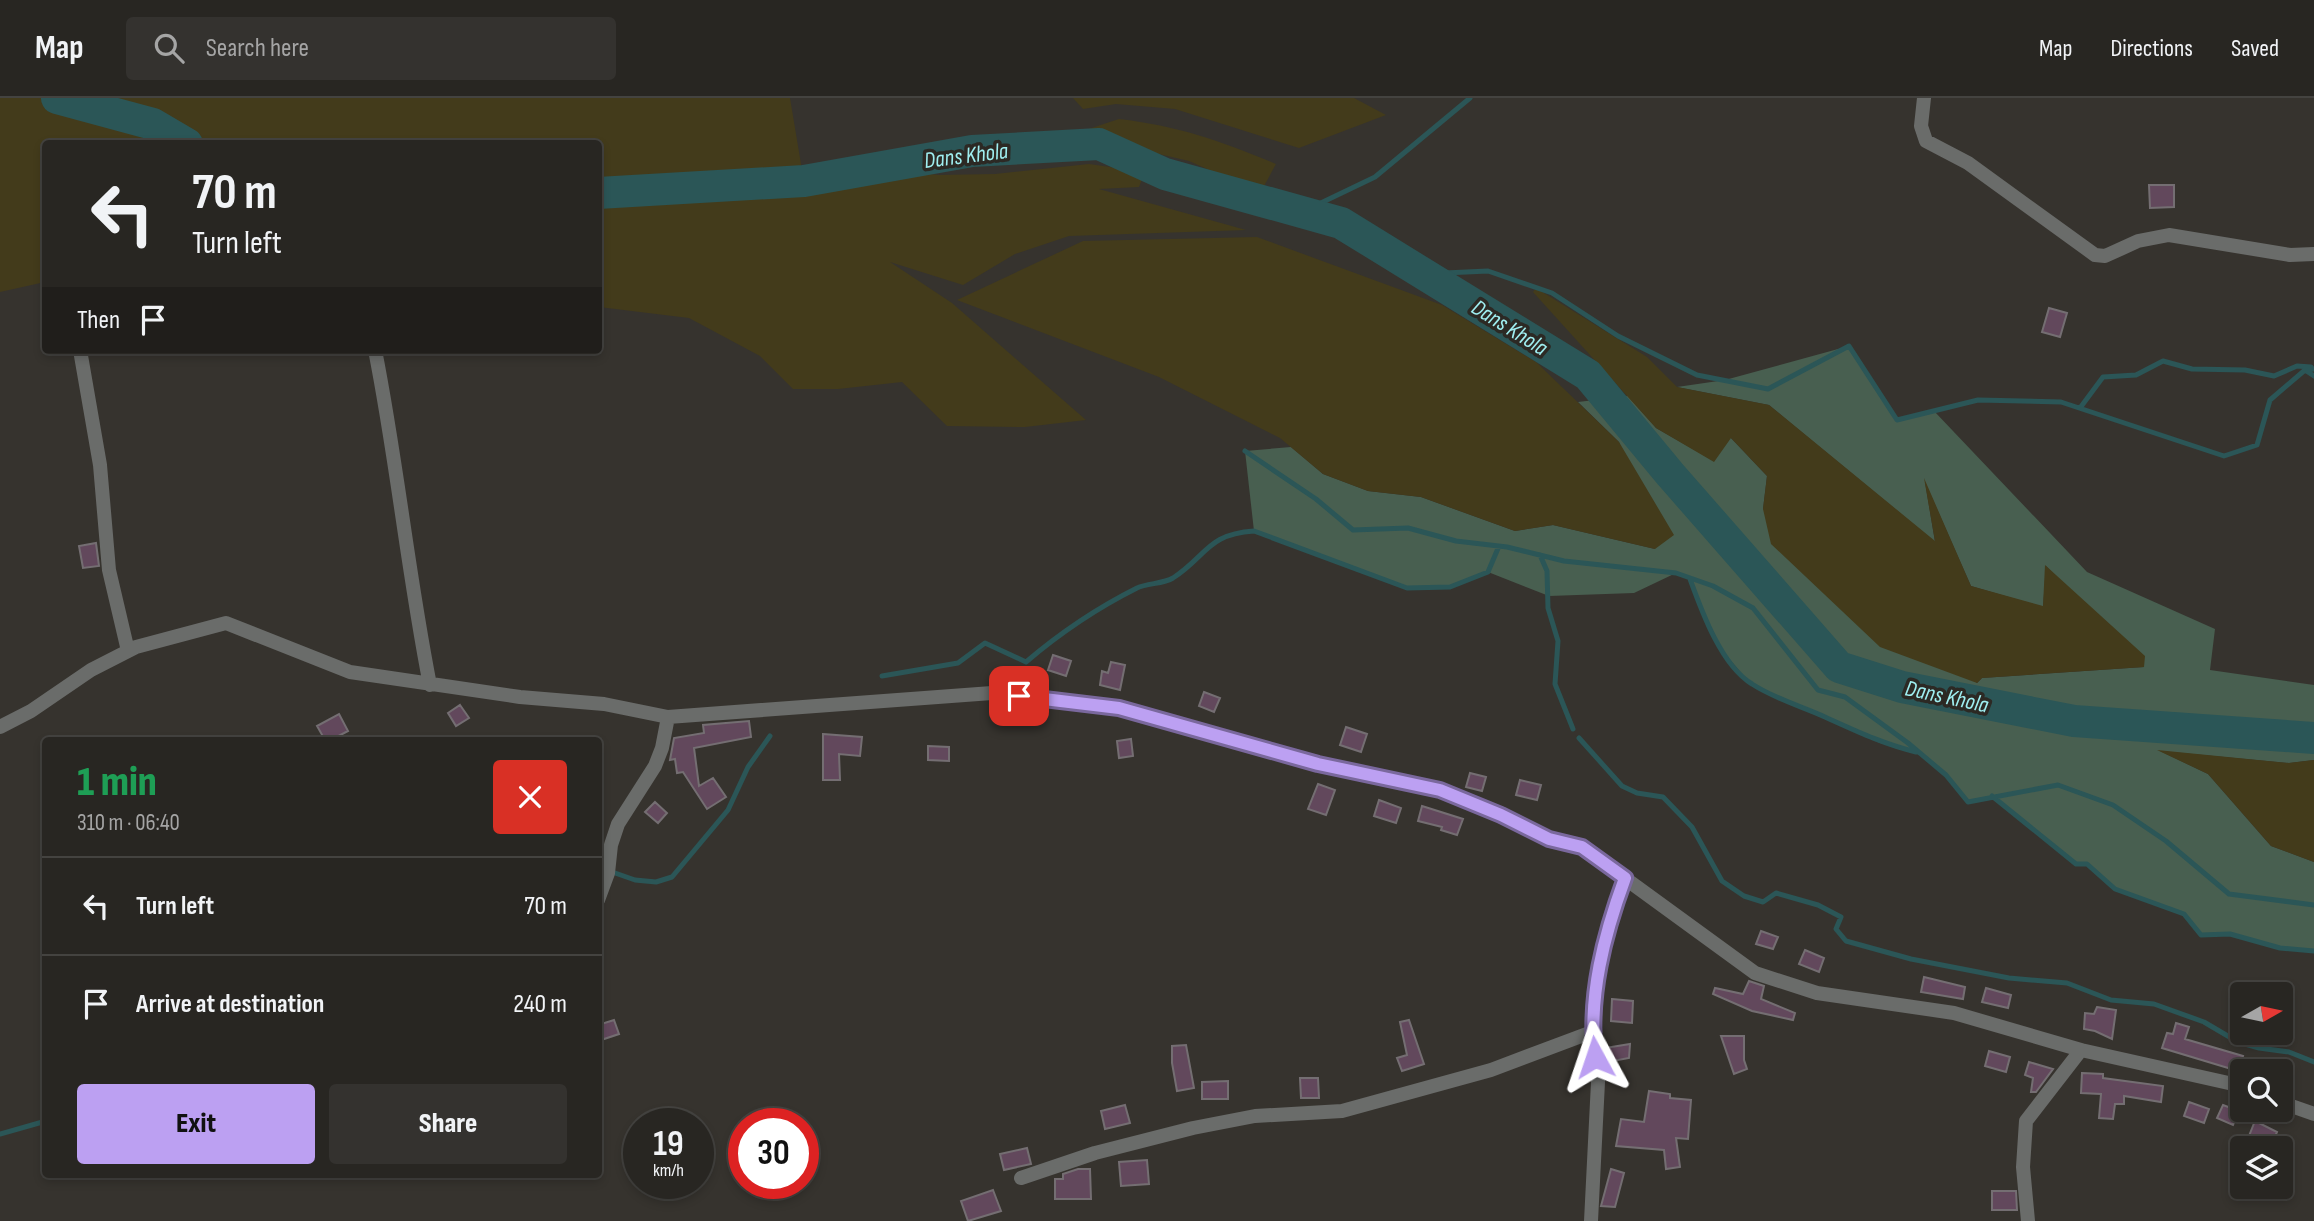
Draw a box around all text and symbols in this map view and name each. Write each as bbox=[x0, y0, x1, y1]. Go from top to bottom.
search box bbox=[126, 17, 616, 80]
text: Map bbox=[35, 28, 84, 68]
icon: search bbox=[150, 29, 188, 67]
text: Search here bbox=[206, 33, 309, 64]
text: Map bbox=[2039, 34, 2072, 63]
text: Directions bbox=[2110, 34, 2193, 63]
text: Saved bbox=[2231, 34, 2279, 63]
water label: Dans Khola bbox=[923, 137, 1010, 175]
text: 70 m bbox=[192, 164, 277, 223]
icon: left bbox=[77, 168, 168, 259]
text: Turn left bbox=[192, 224, 282, 263]
water label: Dans Khola bbox=[1466, 294, 1553, 362]
icon: arrive bbox=[134, 301, 172, 339]
text: Then bbox=[77, 305, 120, 336]
pin bbox=[989, 666, 1049, 726]
water label: Dans Khola bbox=[1903, 675, 1992, 720]
icon: arrive bbox=[1000, 677, 1038, 715]
text: 1 min bbox=[77, 757, 157, 808]
button: close bbox=[493, 760, 567, 834]
text: 310 m · 06:40 bbox=[77, 809, 180, 837]
icon: left bbox=[77, 887, 115, 925]
text: Turn left bbox=[136, 891, 214, 922]
text: 70 m bbox=[524, 891, 567, 922]
north arrow bbox=[2230, 982, 2292, 1045]
map controls bbox=[2230, 982, 2293, 1199]
icon: arrive bbox=[77, 985, 115, 1023]
text: Arrive at destination bbox=[136, 989, 324, 1020]
text: 240 m bbox=[513, 989, 567, 1020]
position arrow bbox=[1558, 1020, 1632, 1094]
button: search bbox=[2230, 1059, 2293, 1122]
button: Exit bbox=[77, 1084, 315, 1164]
button: Share bbox=[329, 1084, 567, 1164]
speed limit sign: 30 bbox=[728, 1108, 819, 1199]
text: 19 bbox=[653, 1123, 684, 1166]
button: layers bbox=[2230, 1136, 2293, 1199]
text: km/h bbox=[653, 1160, 684, 1181]

